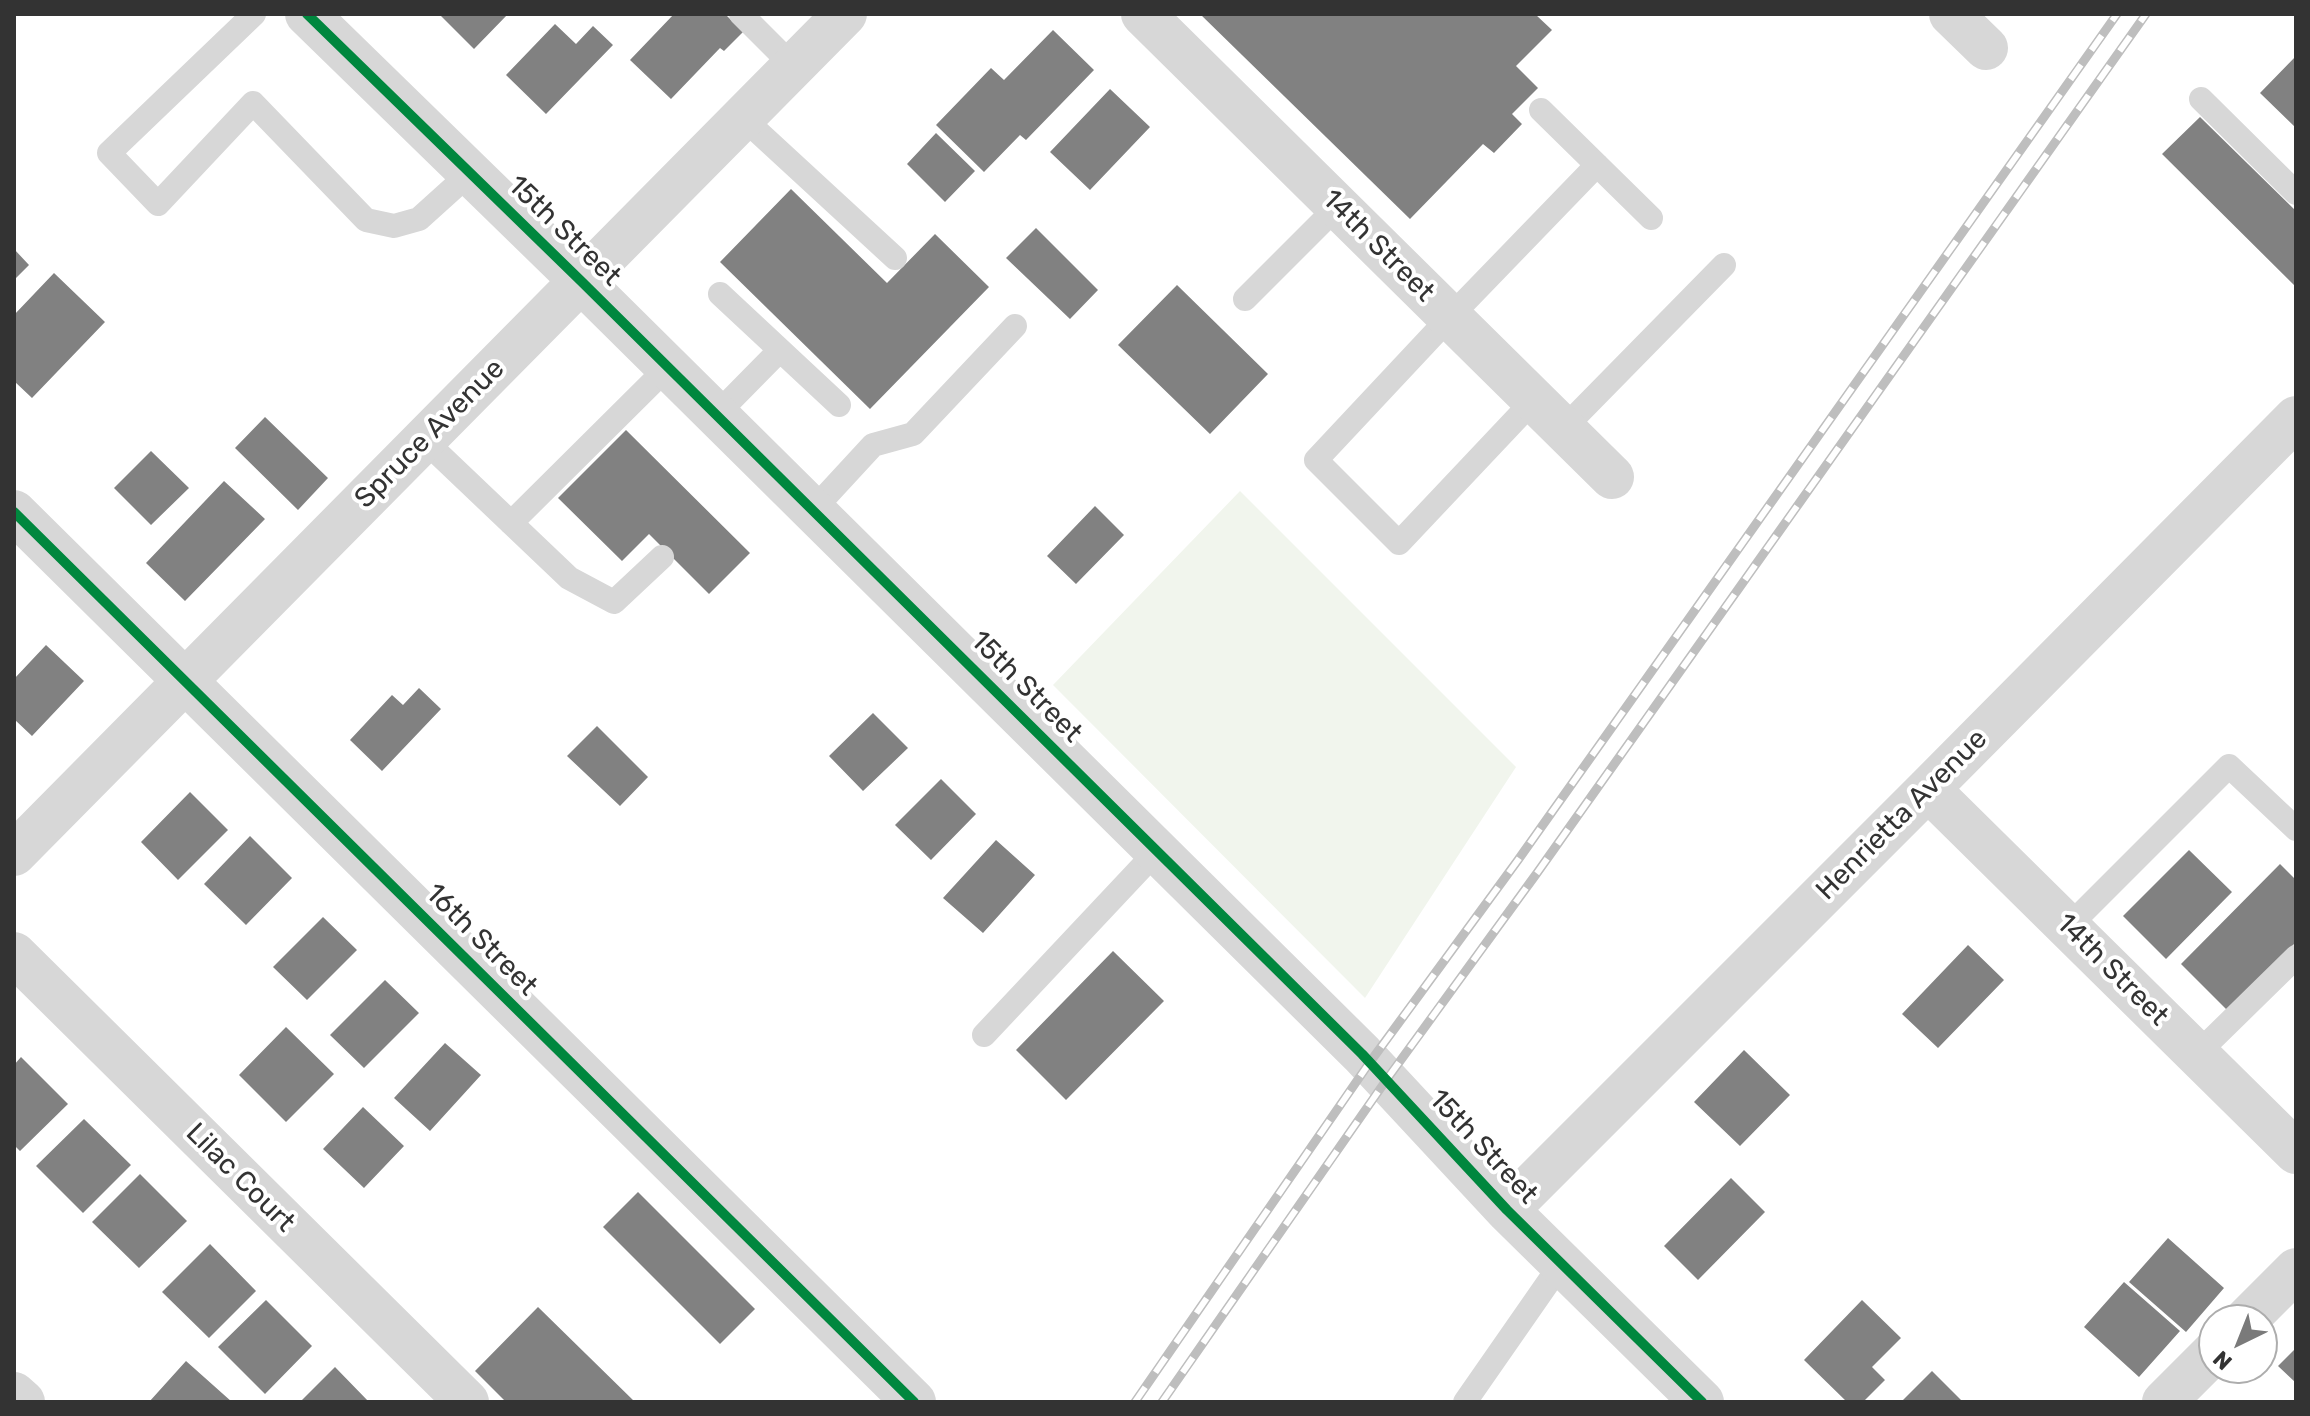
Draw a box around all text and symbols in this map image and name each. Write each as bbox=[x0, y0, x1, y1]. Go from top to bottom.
street label: 15th Street bbox=[500, 169, 628, 293]
street label: 14th Street bbox=[1315, 183, 1441, 309]
street label: Spruce Avenue bbox=[348, 352, 512, 516]
street label: 15th Street bbox=[963, 624, 1089, 750]
street label: Henrietta Avenue bbox=[1810, 723, 1994, 907]
street label: 16th Street bbox=[418, 877, 544, 1003]
street label: 14th Street bbox=[2049, 907, 2175, 1033]
street label: 15th Street bbox=[1421, 1083, 1545, 1211]
street label: Lilac Court bbox=[179, 1117, 301, 1239]
north arrow bbox=[2198, 1304, 2278, 1384]
text: N bbox=[2208, 1345, 2238, 1376]

